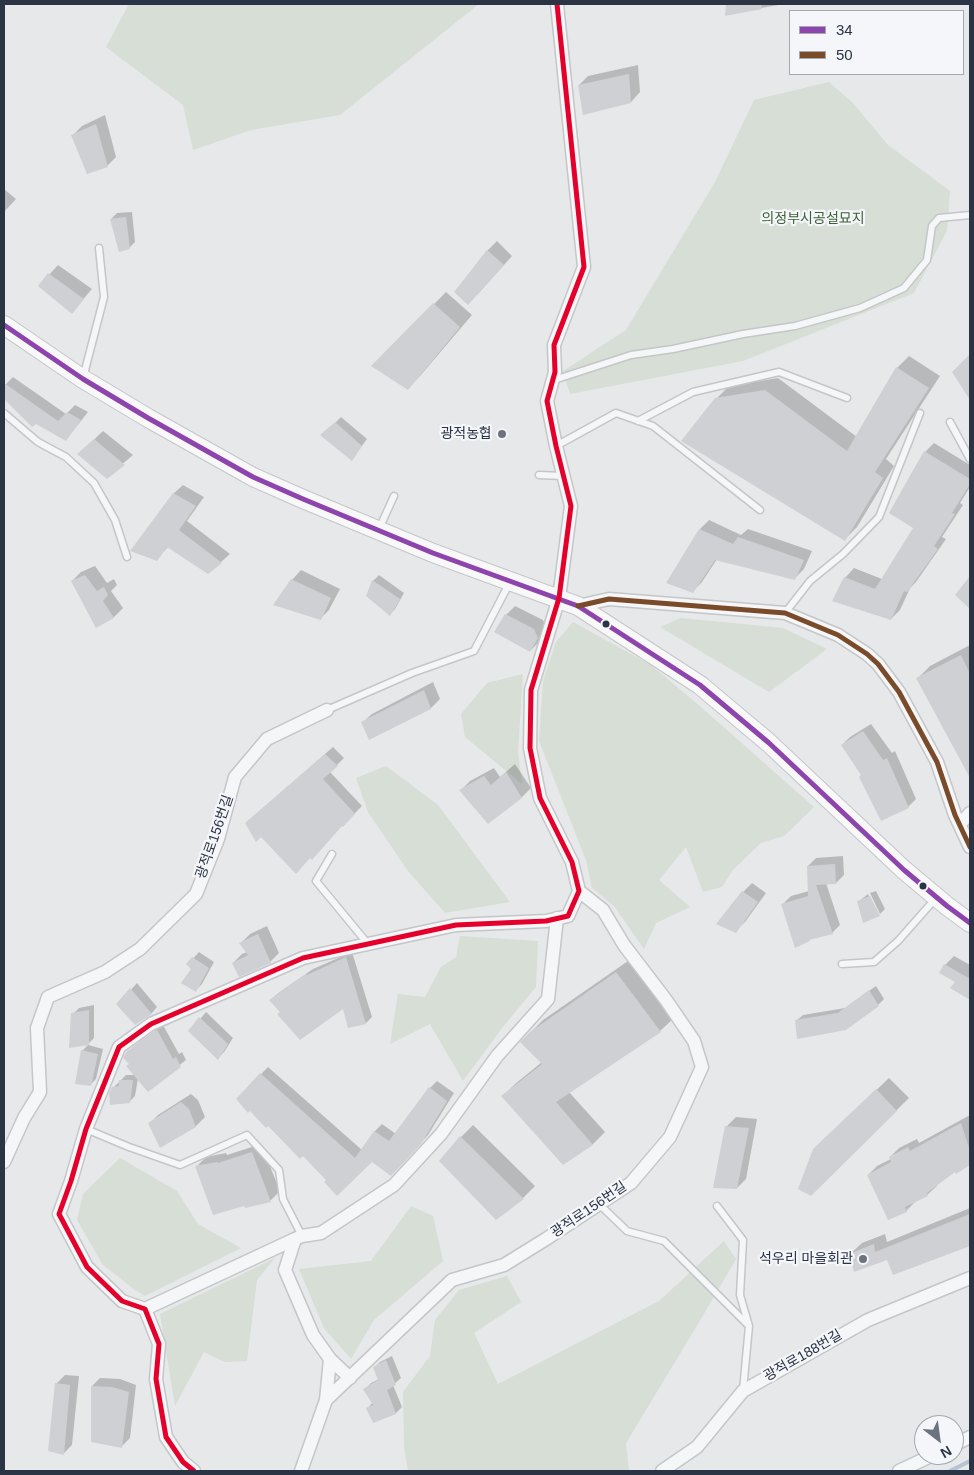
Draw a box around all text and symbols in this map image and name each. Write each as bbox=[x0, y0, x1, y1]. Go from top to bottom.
legend bbox=[789, 10, 964, 75]
text: 34 bbox=[836, 21, 853, 38]
text: 50 bbox=[836, 46, 853, 63]
park label: 의정부시공설묘지 bbox=[761, 211, 865, 227]
place label: 광적농협 bbox=[440, 426, 492, 442]
marker: 광적농협 bbox=[496, 428, 508, 440]
unlabelled marker bbox=[601, 619, 611, 629]
street label: 광적로156번길 bbox=[193, 793, 237, 881]
unlabelled marker bbox=[918, 881, 928, 891]
street label: 광적로156번길 bbox=[548, 1178, 630, 1242]
place label: 석우리 마을회관 bbox=[759, 1251, 853, 1267]
marker: 석우리 마을회관 bbox=[857, 1253, 869, 1265]
street label: 광적로188번길 bbox=[761, 1327, 845, 1385]
north arrow bbox=[914, 1415, 964, 1465]
text: N bbox=[938, 1443, 954, 1462]

